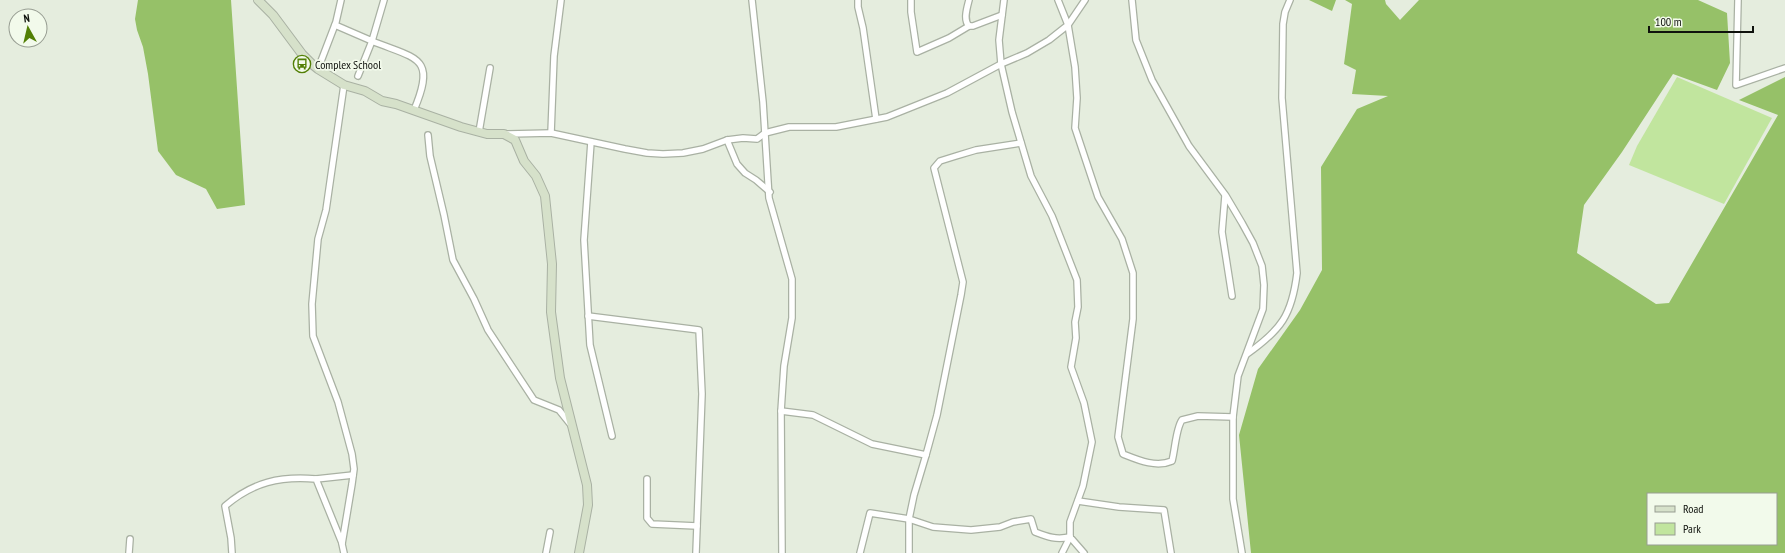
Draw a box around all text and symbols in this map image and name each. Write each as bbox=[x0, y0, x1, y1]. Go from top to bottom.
north arrow bbox=[8, 8, 48, 48]
scale bar bbox=[1649, 8, 1753, 34]
text: N bbox=[23, 11, 31, 25]
text: 100 m bbox=[1655, 14, 1682, 29]
bus stop icon: Complex School bbox=[292, 54, 312, 74]
place label: Complex School bbox=[315, 57, 381, 72]
legend bbox=[1647, 493, 1777, 545]
text: Road bbox=[1683, 501, 1703, 516]
text: Park bbox=[1683, 521, 1701, 536]

